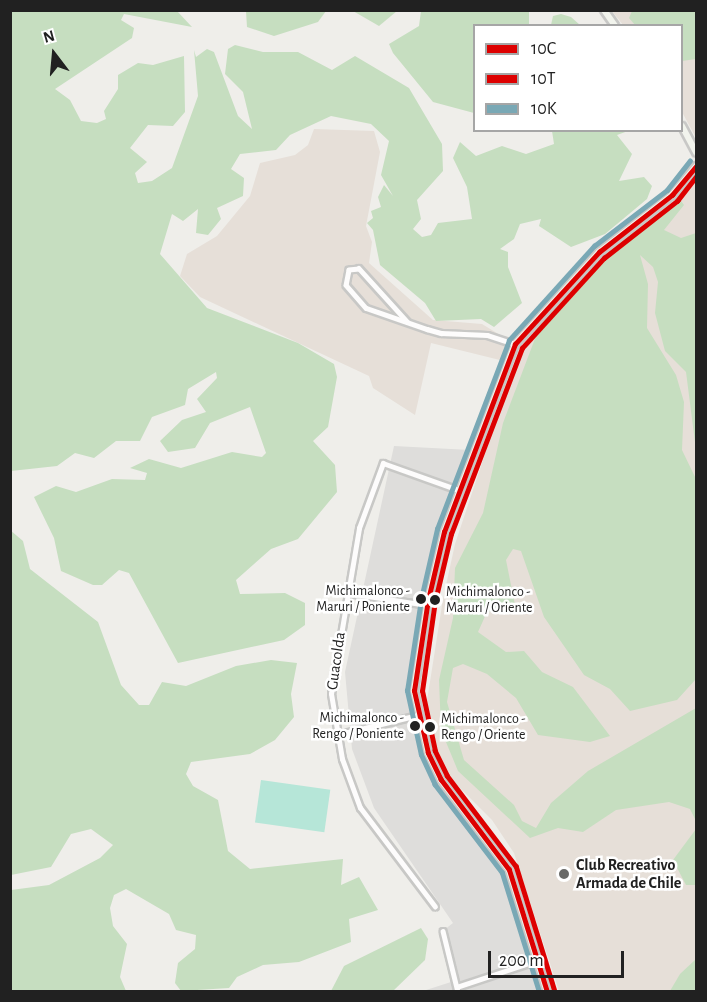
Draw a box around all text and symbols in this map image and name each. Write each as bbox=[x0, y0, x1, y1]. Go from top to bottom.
north arrow bbox=[24, 24, 84, 84]
legend bbox=[473, 24, 683, 132]
text: N bbox=[41, 27, 57, 46]
text: 10C bbox=[531, 40, 556, 58]
text: 10T bbox=[531, 70, 556, 88]
text: 10K bbox=[531, 100, 557, 118]
place label: Michimalonco - Maruri / Poniente bbox=[316, 583, 410, 616]
place label: Michimalonco - Maruri / Oriente bbox=[446, 584, 533, 616]
marker: Michimalonco - Maruri / Poniente bbox=[415, 593, 427, 605]
marker: Michimalonco - Maruri / Oriente bbox=[429, 594, 441, 606]
street label: Guacolda bbox=[322, 631, 350, 691]
place label: Michimalonco - Rengo / Poniente bbox=[312, 710, 404, 742]
place label: Michimalonco - Rengo / Oriente bbox=[441, 711, 525, 744]
marker: Michimalonco - Rengo / Poniente bbox=[409, 720, 421, 732]
marker: Michimalonco - Rengo / Oriente bbox=[424, 721, 436, 733]
place label: Club Recreativo Armada de Chile bbox=[576, 855, 681, 893]
marker: Club Recreativo Armada de Chile bbox=[557, 867, 571, 881]
scale bar bbox=[491, 939, 628, 977]
text: 200 m bbox=[499, 952, 544, 970]

